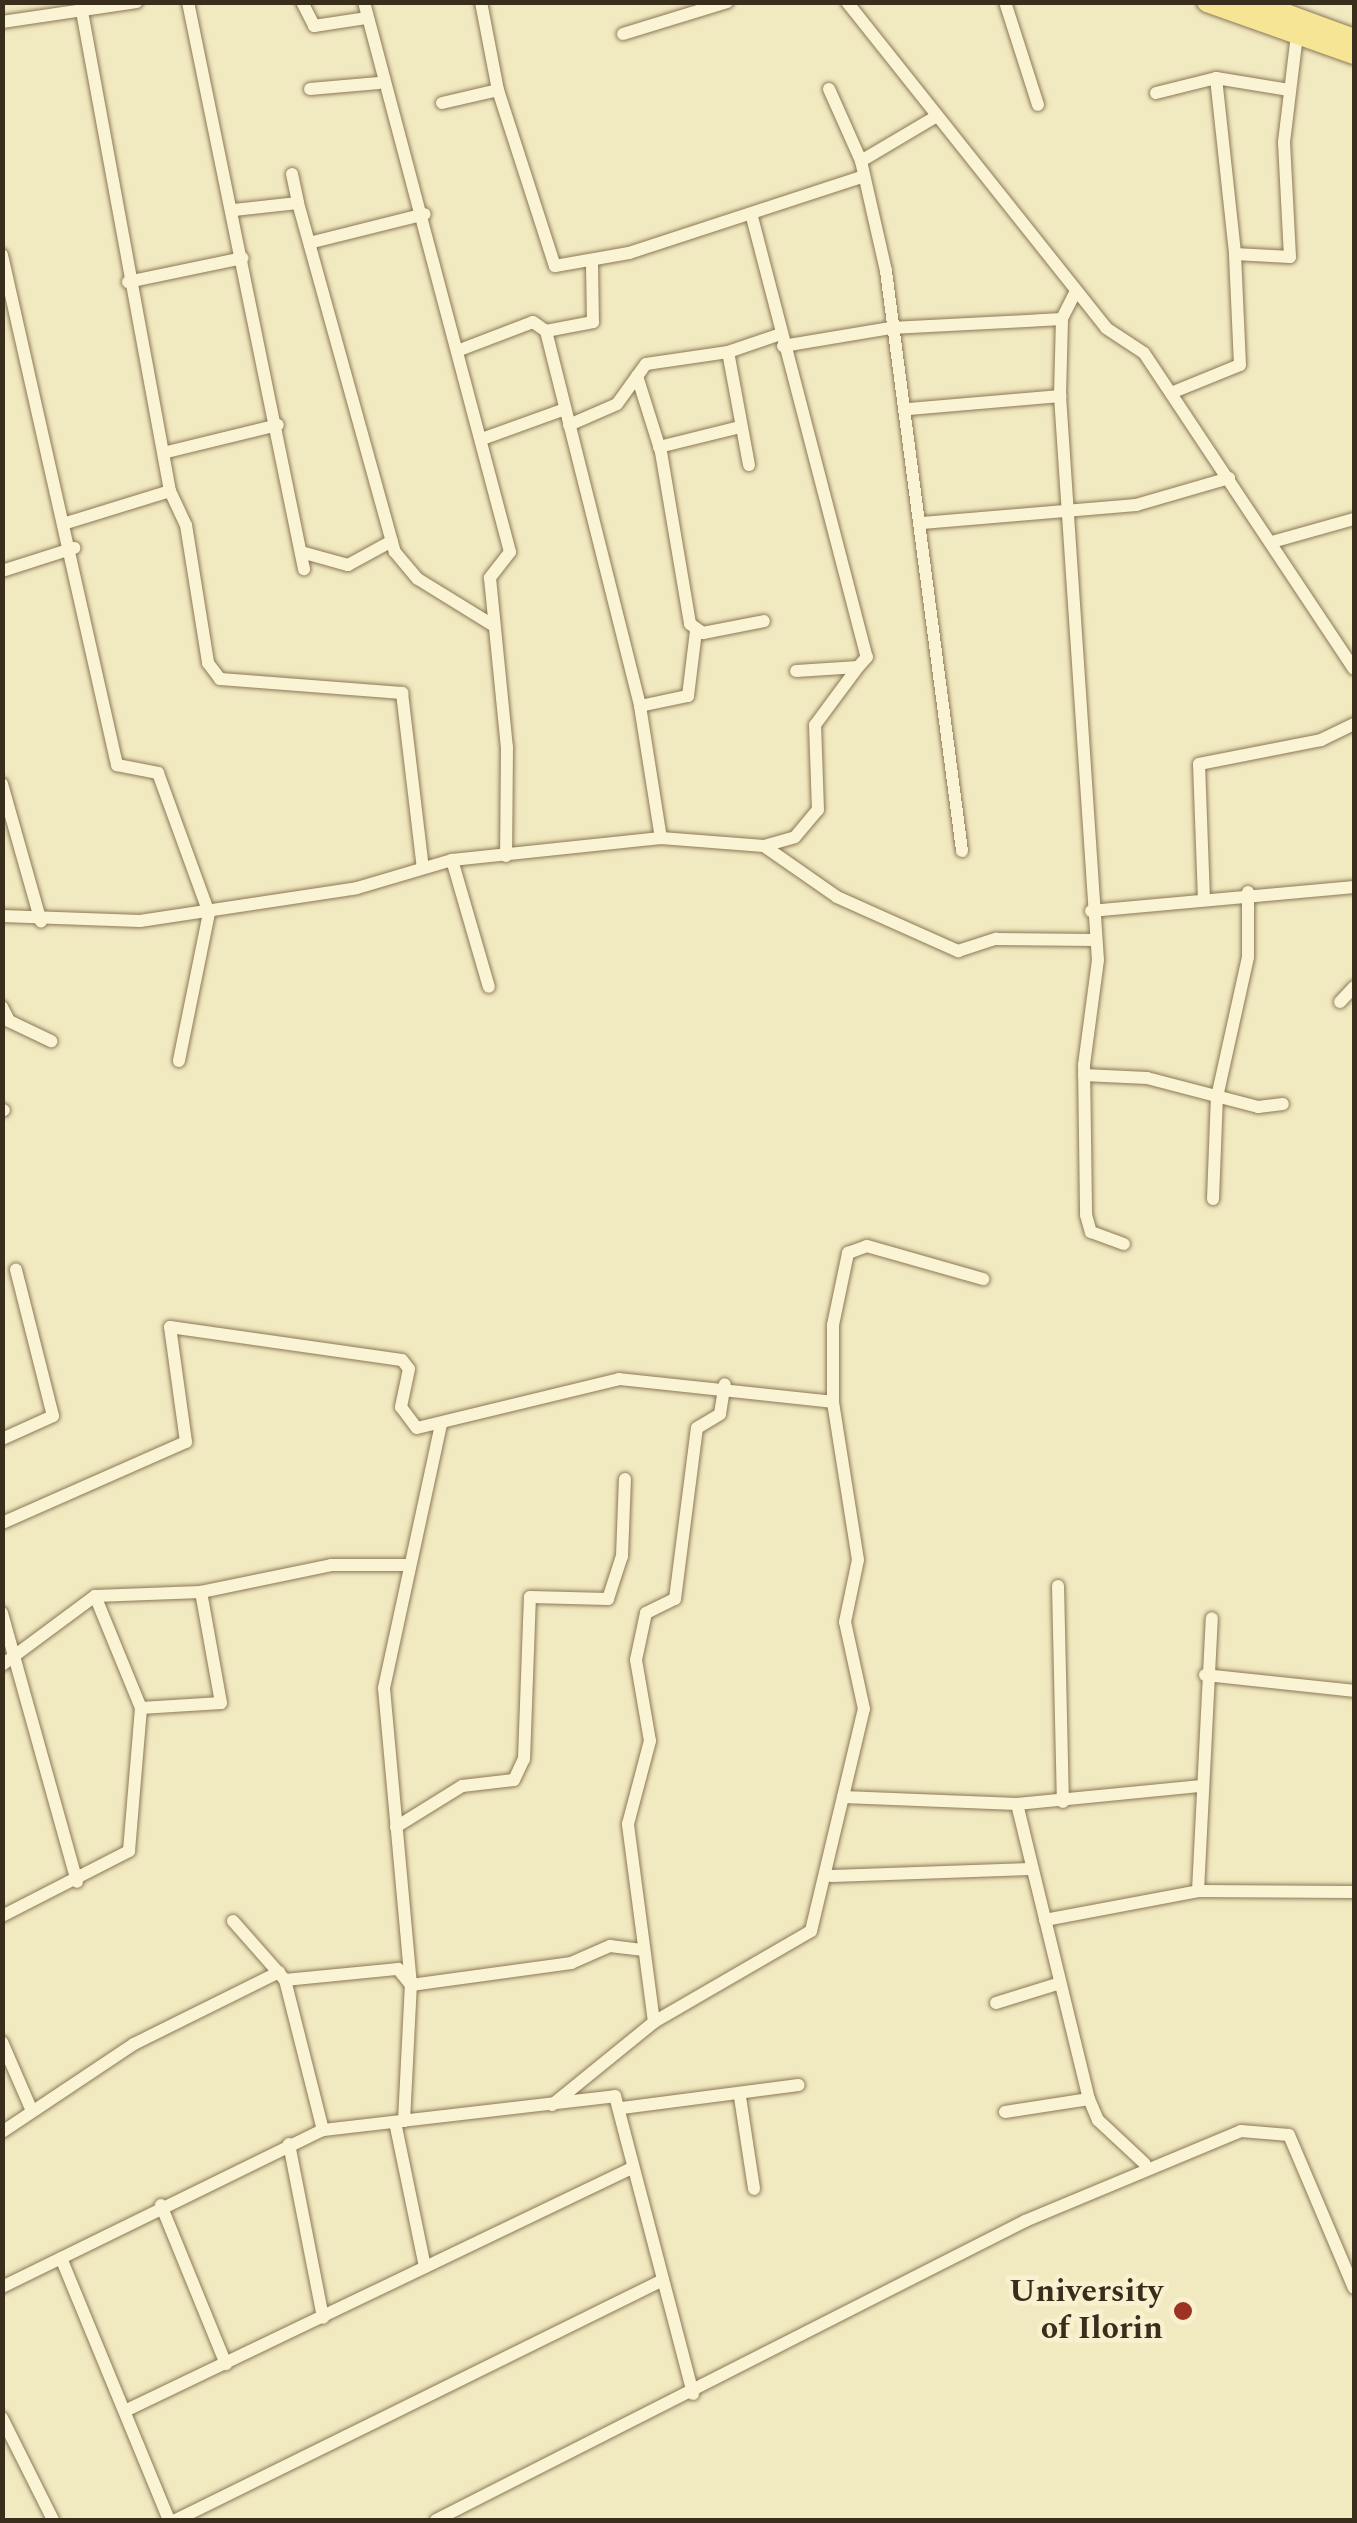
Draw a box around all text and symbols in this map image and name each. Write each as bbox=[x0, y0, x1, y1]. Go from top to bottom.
place label: University of Ilorin bbox=[1009, 2274, 1163, 2349]
marker: University of Ilorin bbox=[1172, 2300, 1194, 2322]

